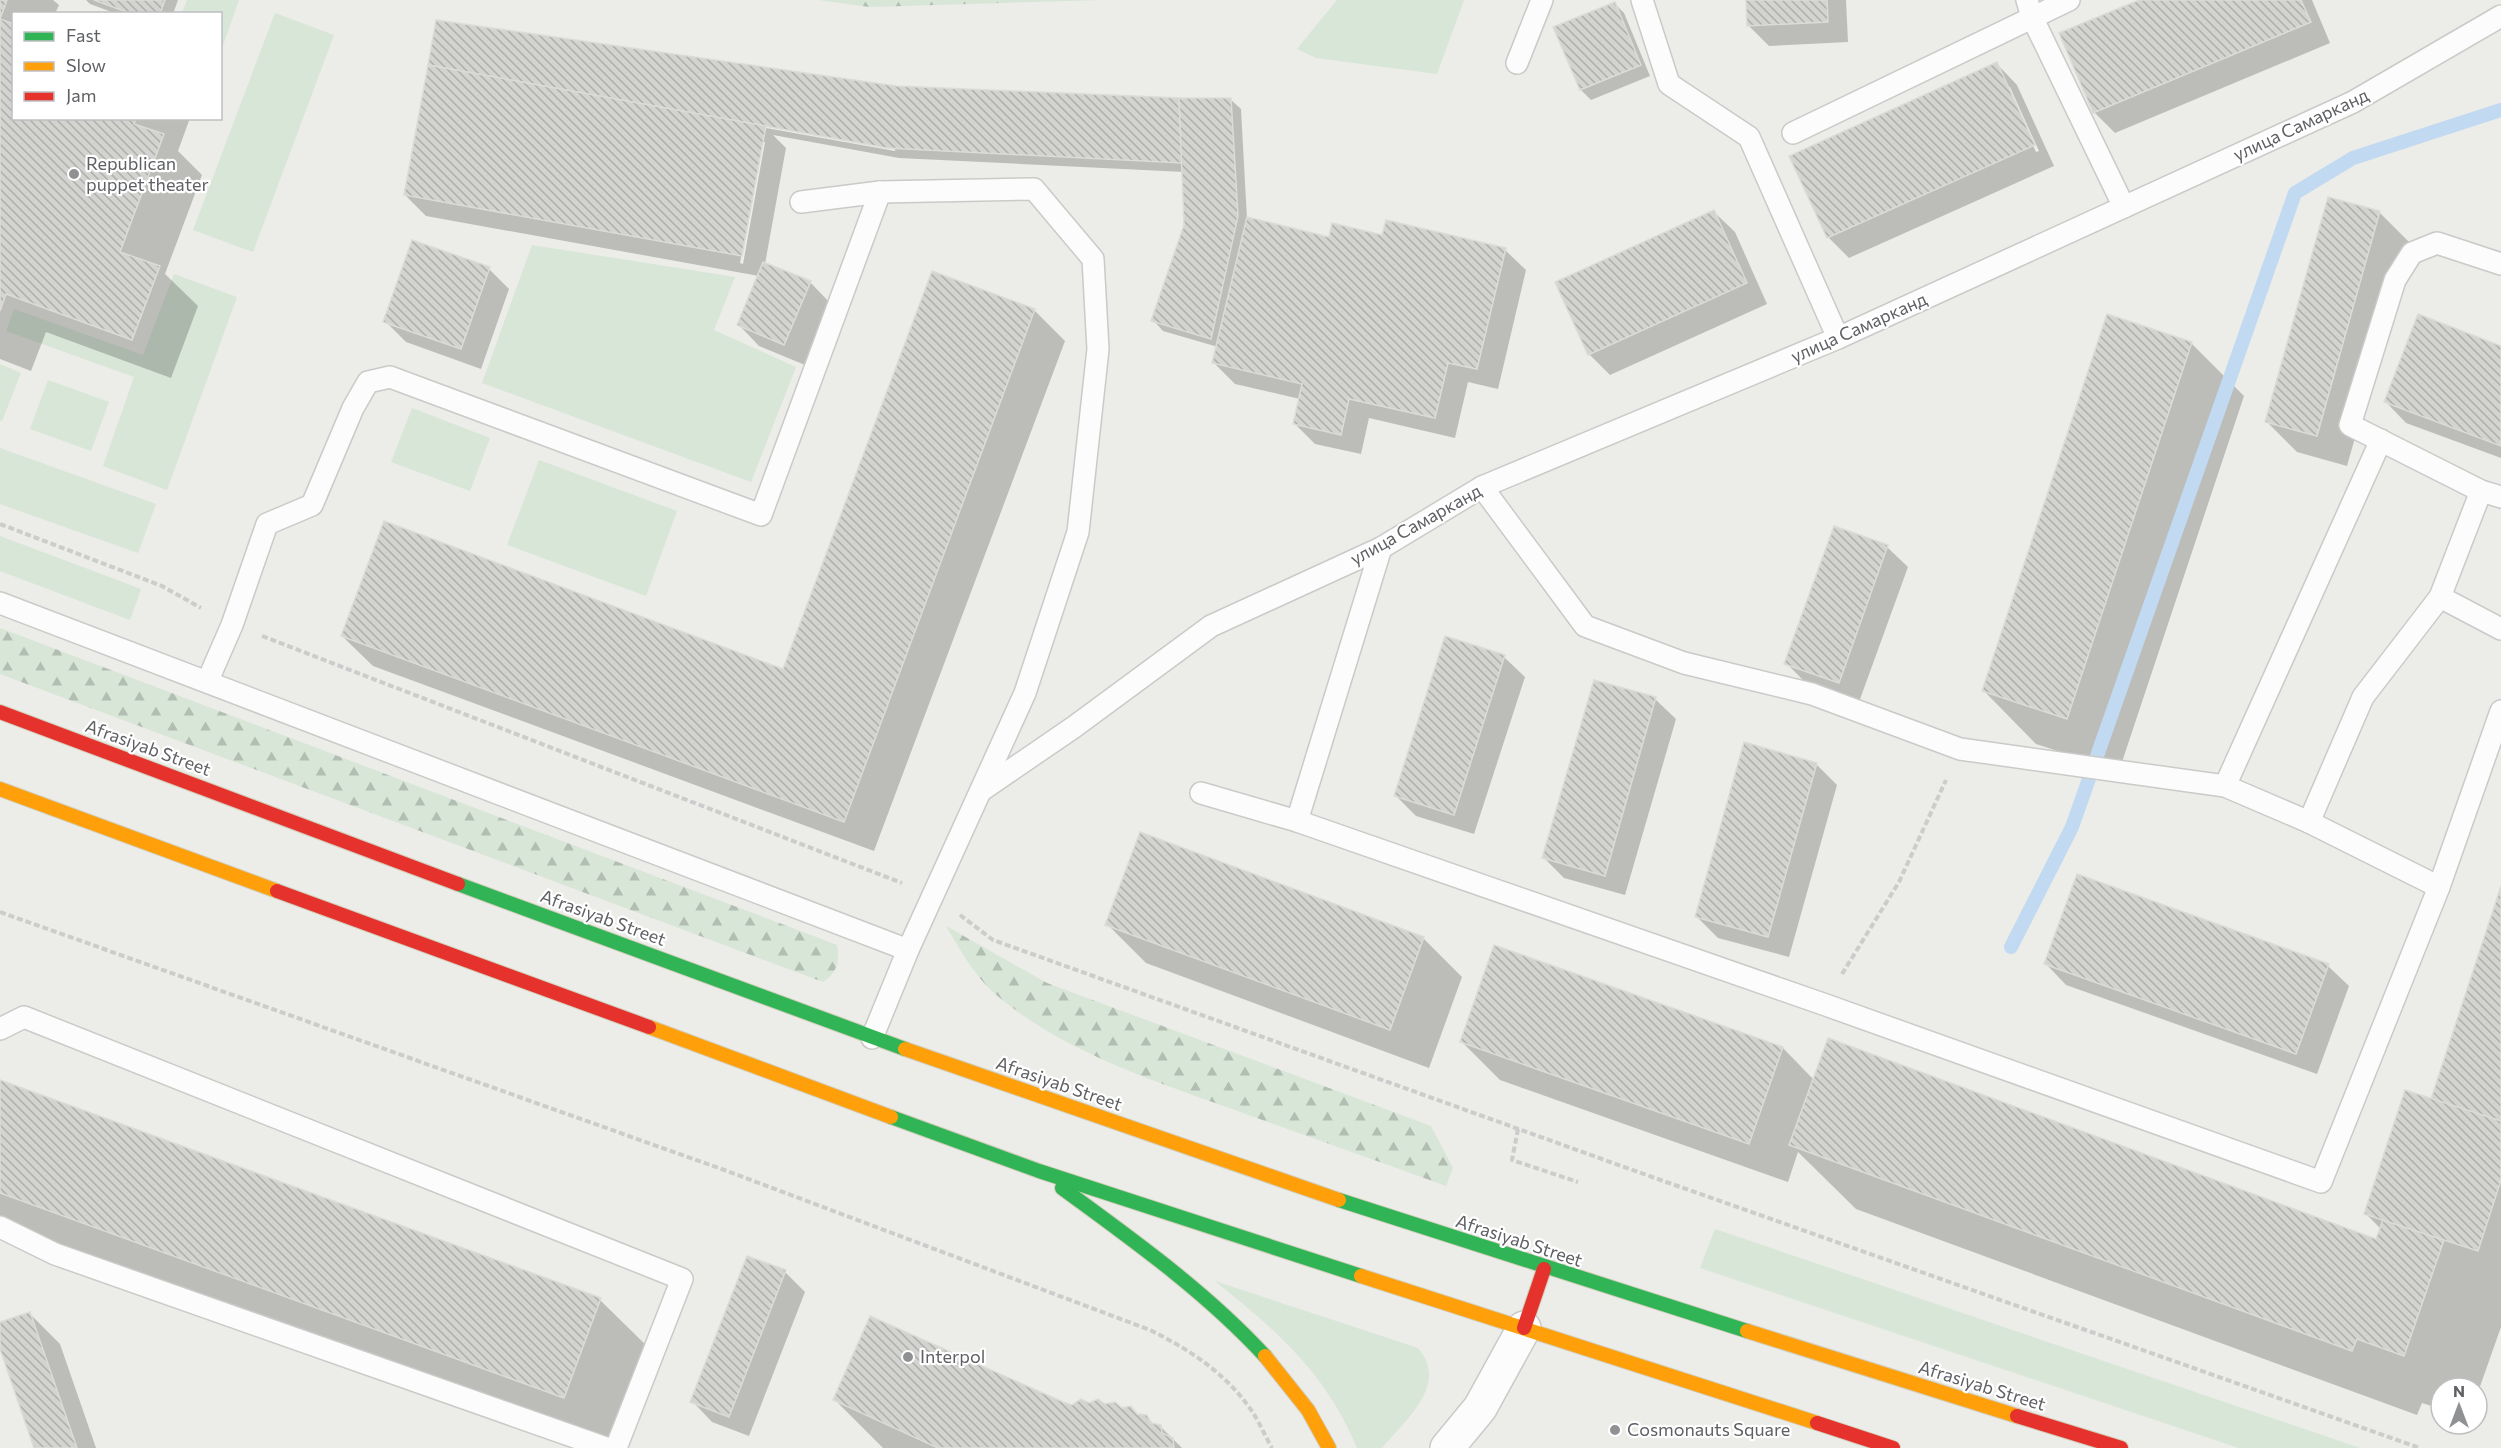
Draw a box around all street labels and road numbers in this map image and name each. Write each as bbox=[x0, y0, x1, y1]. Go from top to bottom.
street label: улица Самарканд bbox=[2229, 83, 2372, 165]
street label: улица Самарканд bbox=[1787, 287, 1931, 367]
street label: улица Самарканд bbox=[1346, 479, 1485, 569]
street label: Afrasiyab Street bbox=[83, 714, 214, 780]
street label: Afrasiyab Street bbox=[538, 884, 669, 950]
street label: Afrasiyab Street bbox=[993, 1051, 1125, 1115]
street label: Afrasiyab Street bbox=[1453, 1209, 1585, 1271]
street label: Afrasiyab Street bbox=[1916, 1355, 2049, 1415]

